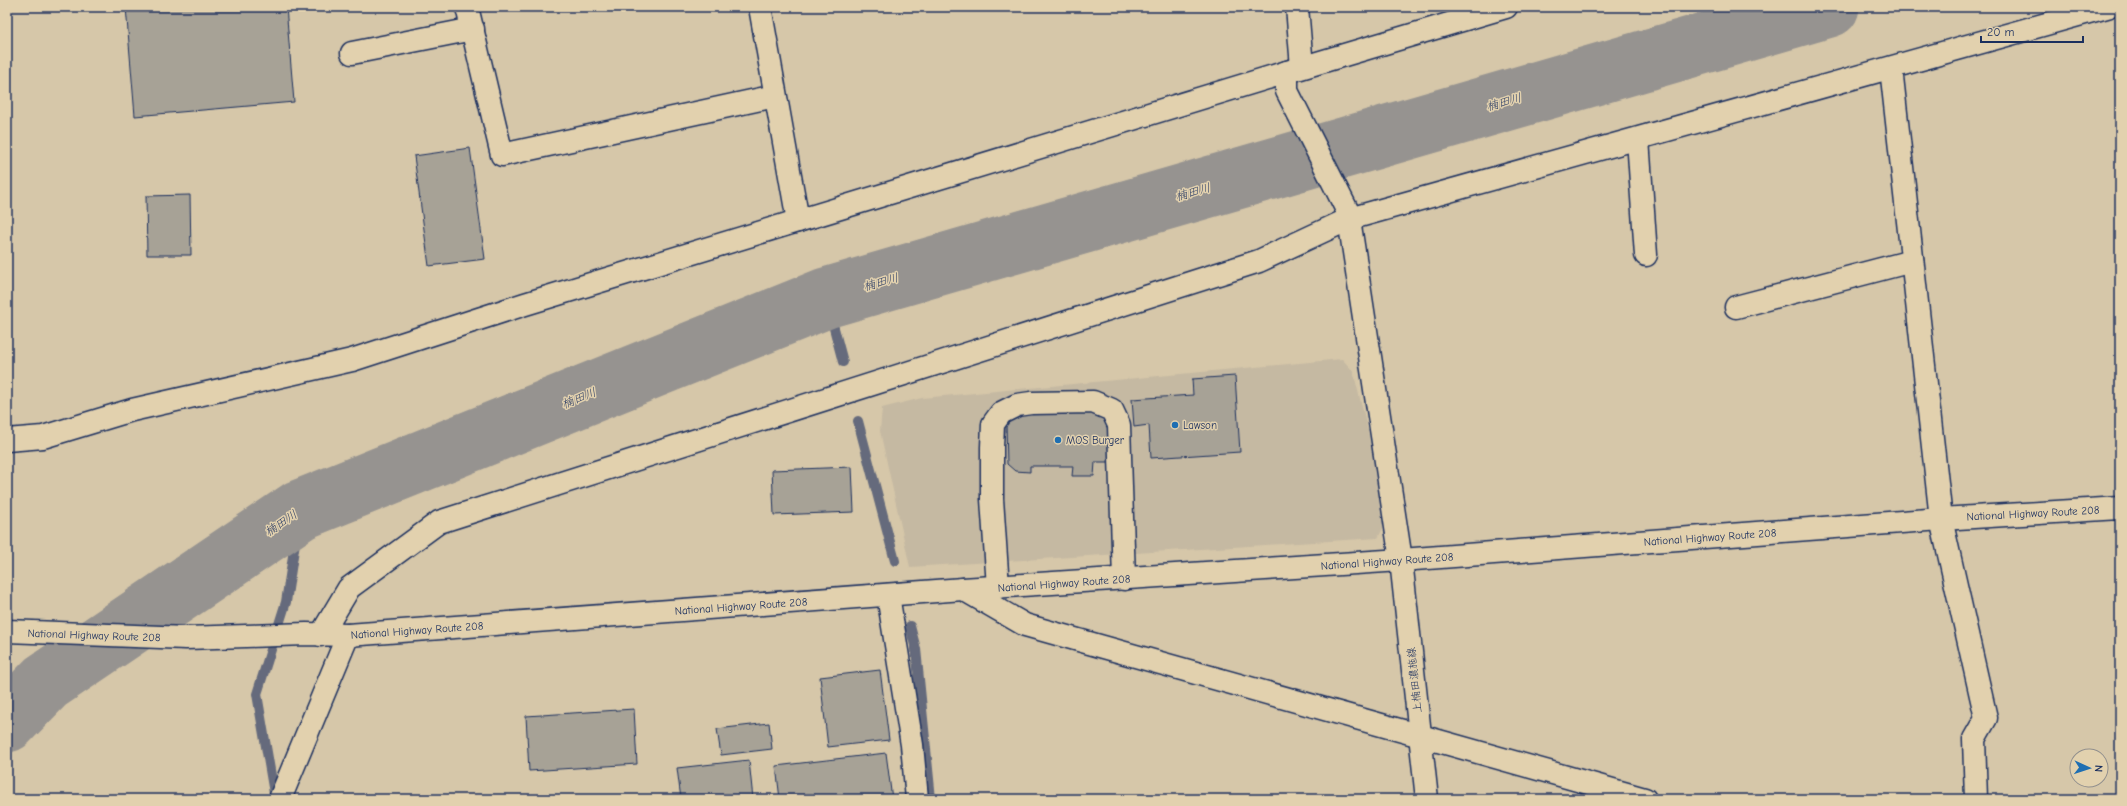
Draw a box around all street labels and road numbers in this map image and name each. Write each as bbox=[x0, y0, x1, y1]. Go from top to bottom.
street label: National Highway Route 208 bbox=[1966, 504, 2100, 523]
street label: National Highway Route 208 bbox=[1643, 526, 1777, 549]
street label: National Highway Route 208 bbox=[1320, 550, 1454, 573]
street label: National Highway Route 208 bbox=[997, 572, 1131, 595]
street label: National Highway Route 208 bbox=[674, 595, 808, 618]
street label: National Highway Route 208 bbox=[350, 619, 484, 642]
street label: National Highway Route 208 bbox=[27, 627, 161, 644]
street label: 上楠田濃施線 bbox=[1405, 646, 1424, 713]

